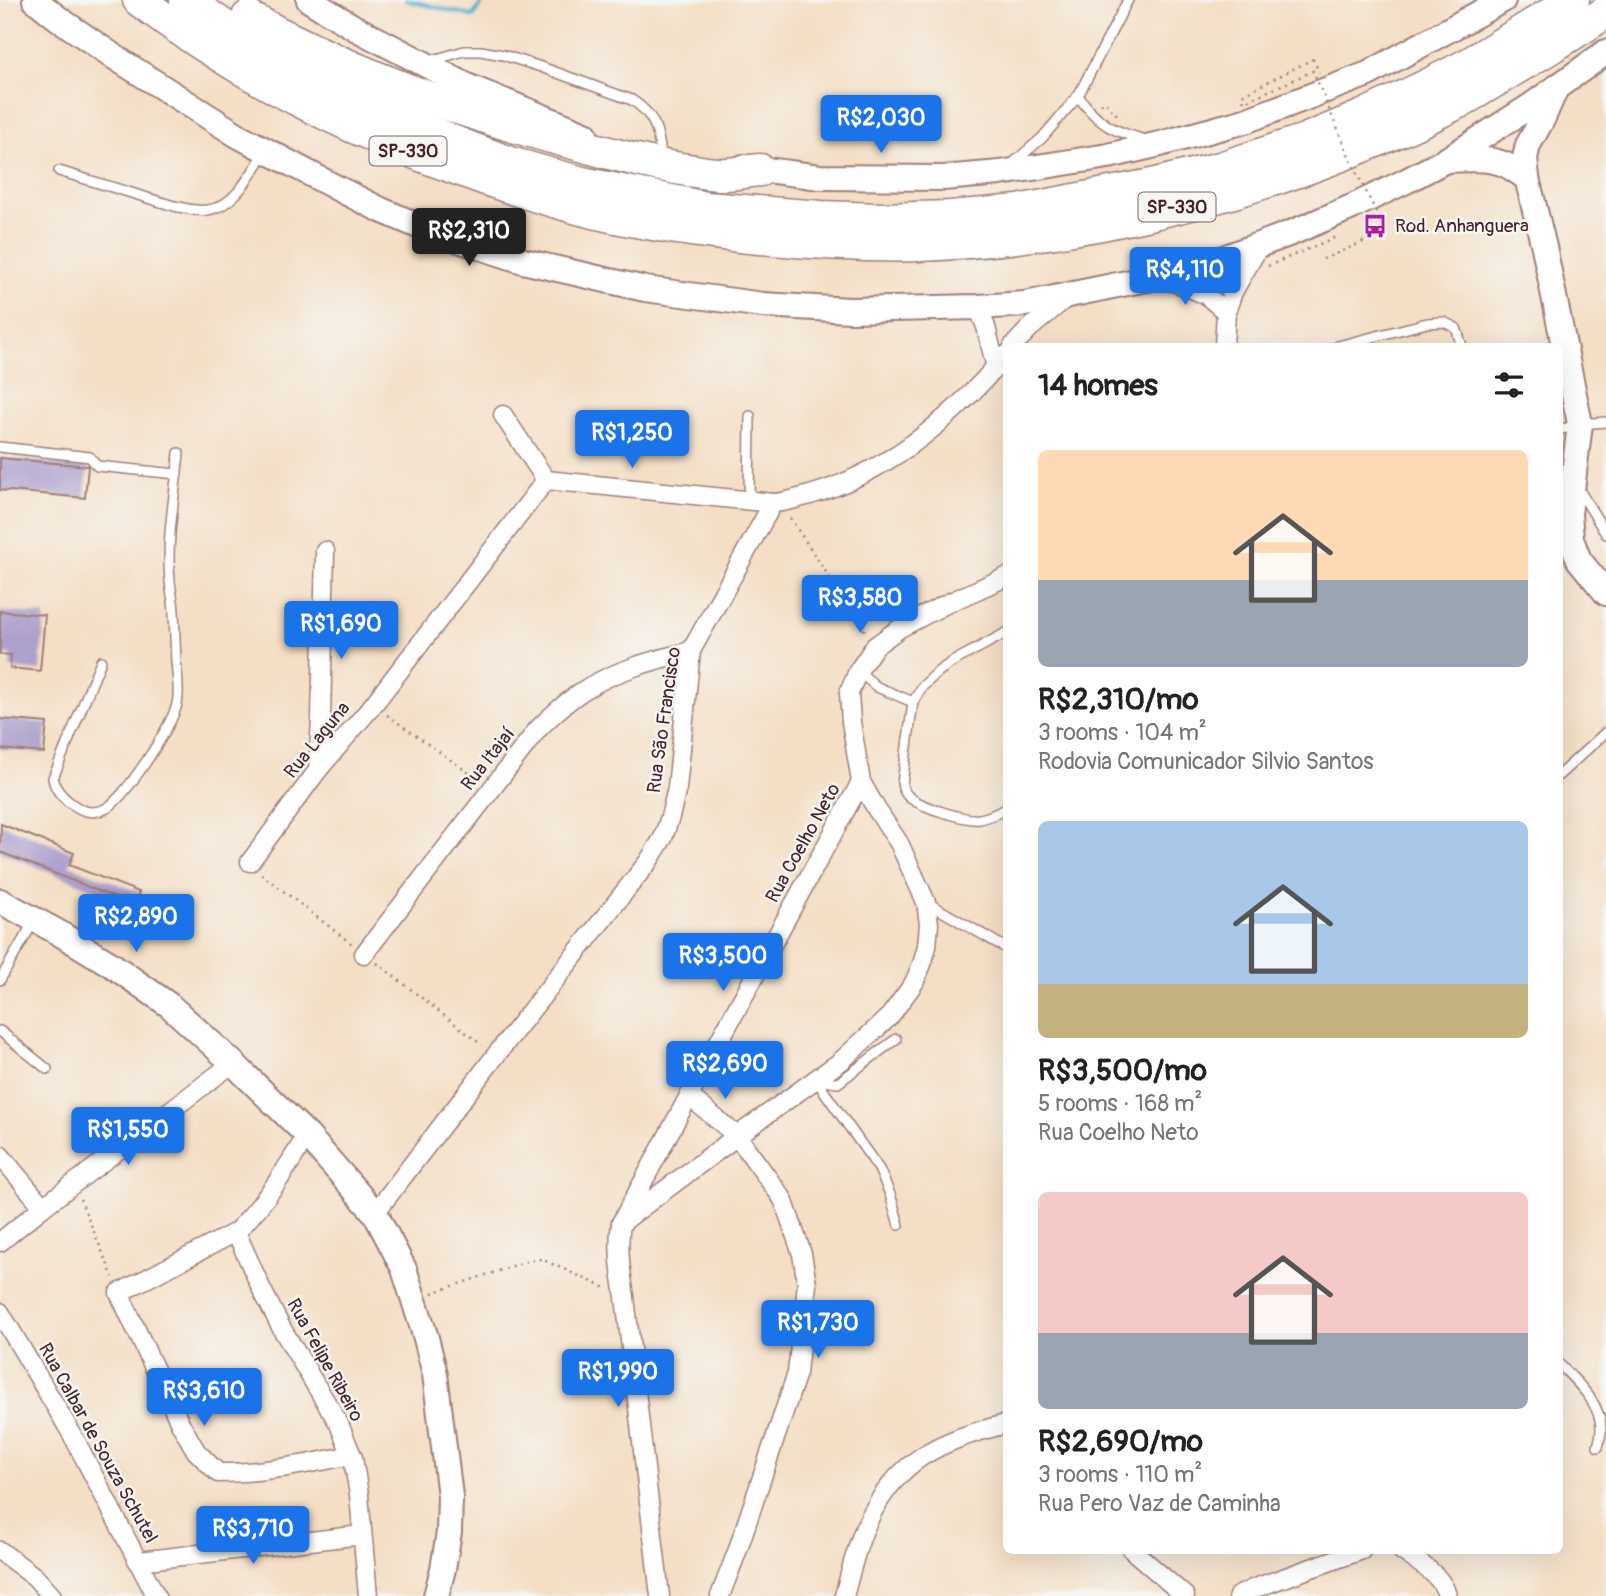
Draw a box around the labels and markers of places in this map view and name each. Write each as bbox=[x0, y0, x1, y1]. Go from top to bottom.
pin: R$2,030 bbox=[816, 96, 946, 155]
pin: R$2,310 bbox=[404, 208, 534, 268]
bus stop icon: Rod. Anhanguera bbox=[1361, 212, 1389, 240]
place label: Rod. Anhanguera bbox=[1395, 214, 1529, 238]
pin: R$4,110 bbox=[1120, 247, 1250, 307]
pin: R$1,250 bbox=[567, 410, 697, 470]
pin: R$3,580 bbox=[795, 576, 925, 635]
pin: R$1,690 bbox=[276, 602, 406, 661]
pin: R$2,890 bbox=[71, 894, 201, 954]
pin: R$3,500 bbox=[658, 934, 788, 993]
pin: R$2,690 bbox=[660, 1042, 790, 1101]
pin: R$1,550 bbox=[63, 1108, 193, 1167]
pin: R$1,730 bbox=[753, 1300, 883, 1360]
pin: R$1,990 bbox=[553, 1350, 683, 1409]
pin: R$3,610 bbox=[139, 1368, 269, 1428]
pin: R$3,710 bbox=[188, 1506, 318, 1566]

